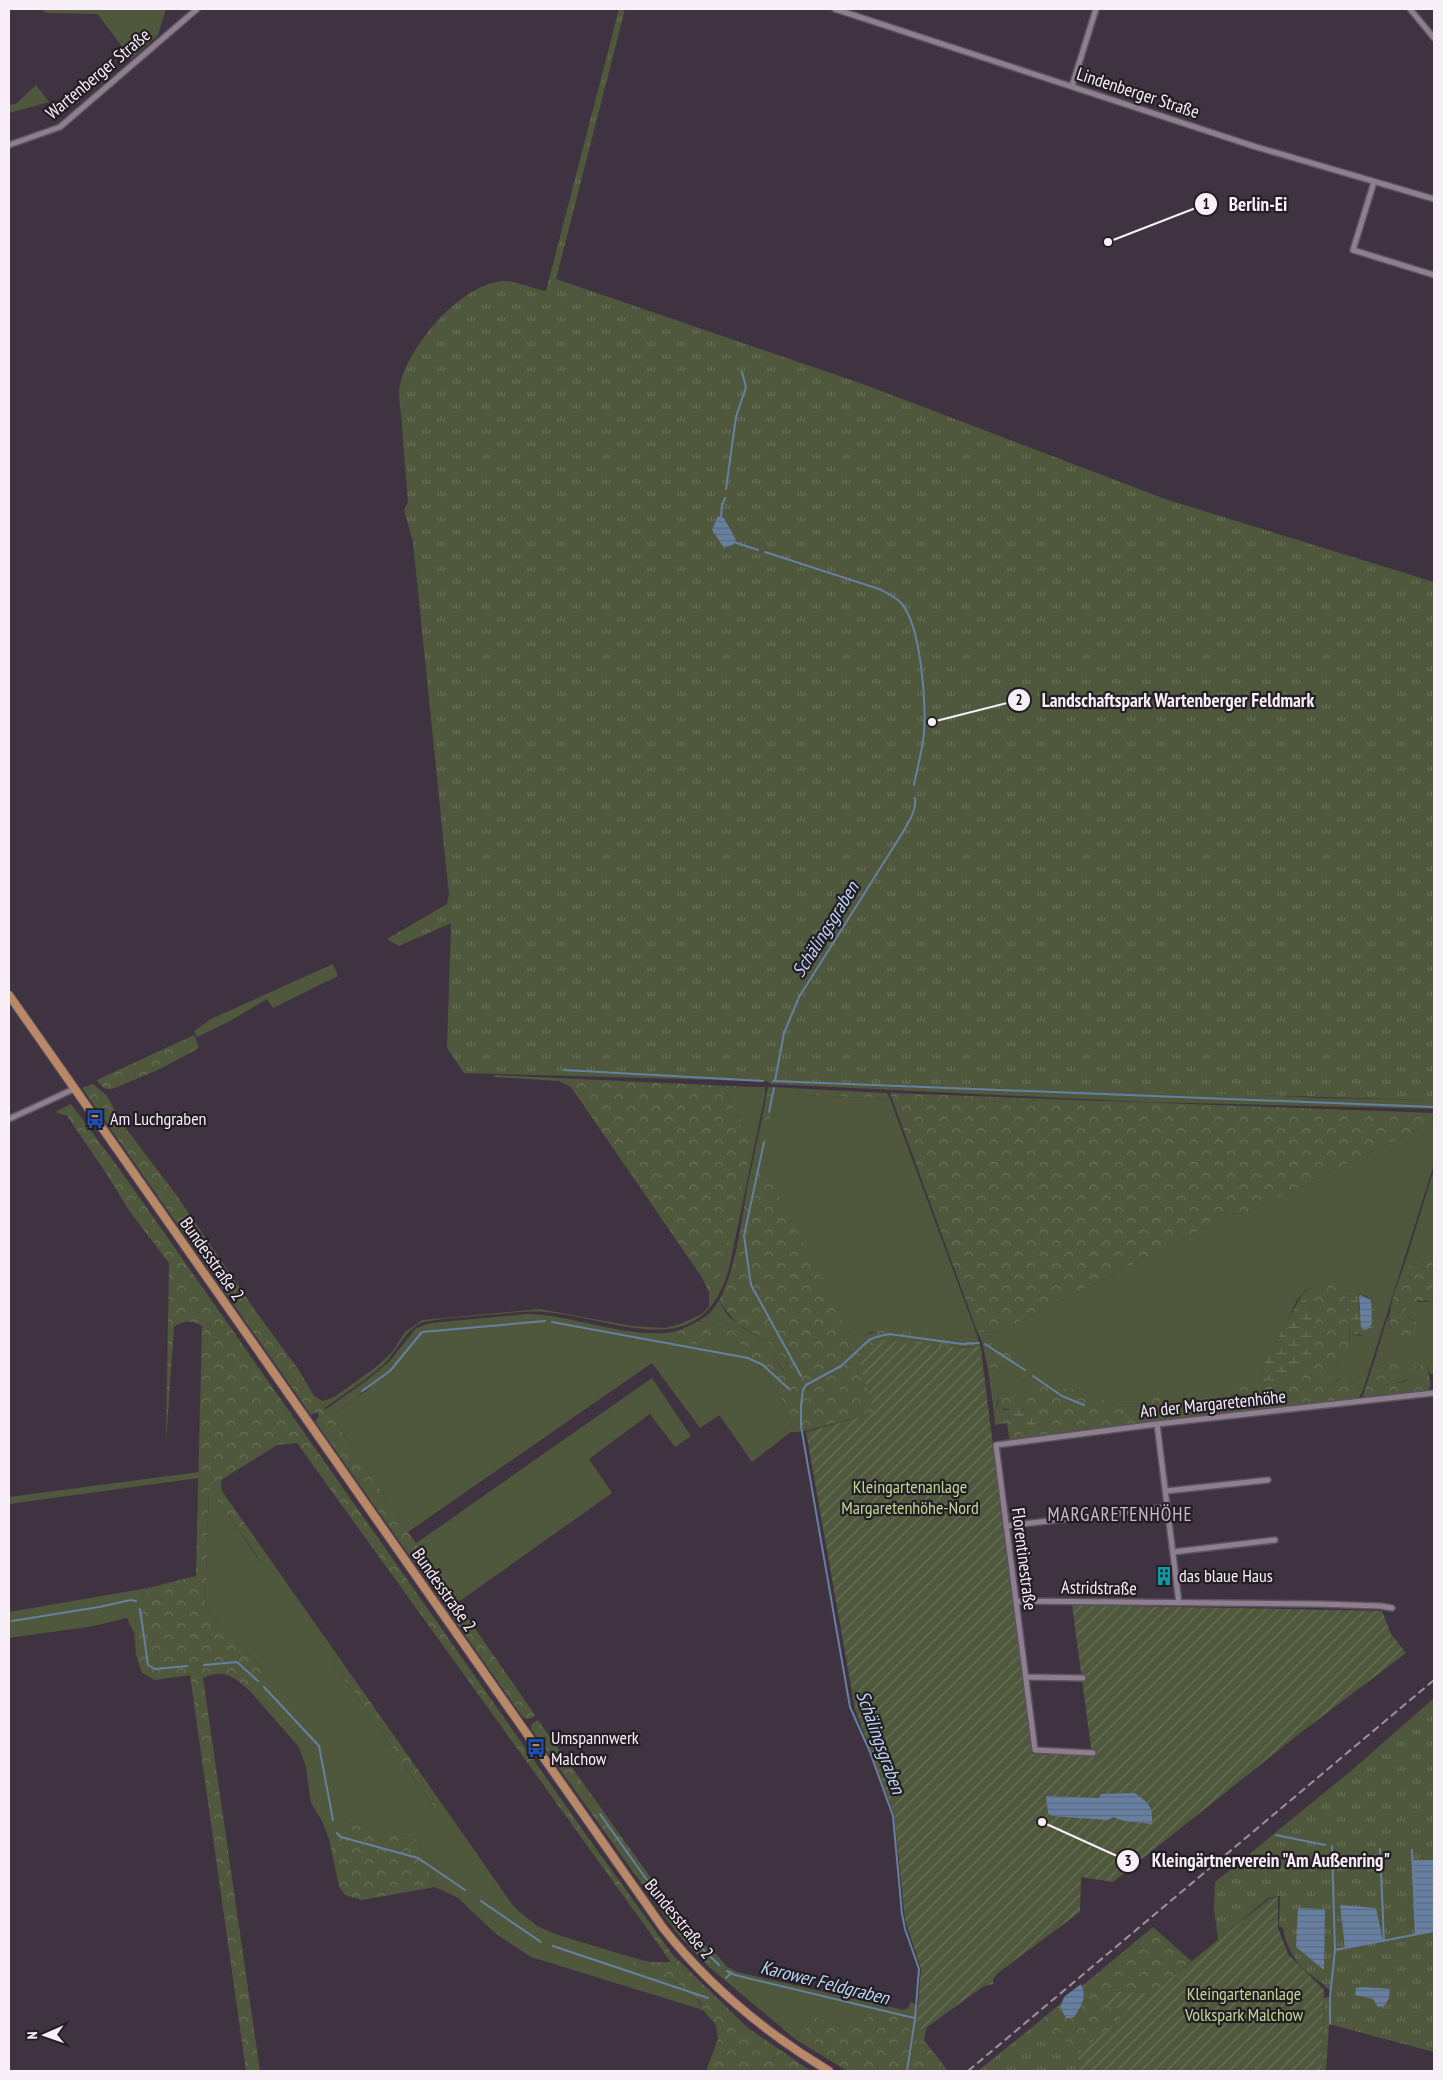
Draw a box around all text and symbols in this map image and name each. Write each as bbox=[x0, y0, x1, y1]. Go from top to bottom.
street label: Wartenberger Straße bbox=[41, 23, 155, 124]
street label: Lindenberger Straße bbox=[1074, 62, 1202, 123]
callout: Berlin-Ei bbox=[1193, 187, 1297, 221]
text: Berlin-Ei bbox=[1229, 192, 1287, 216]
text: 1 bbox=[1202, 194, 1210, 213]
callout: Landschaftspark Wartenberger Feldmark bbox=[1007, 683, 1325, 717]
text: Landschaftspark Wartenberger Feldmark bbox=[1042, 688, 1314, 712]
text: 2 bbox=[1015, 690, 1023, 709]
water label: Schälingsgraben bbox=[786, 876, 865, 981]
place label: Am Luchgraben bbox=[110, 1107, 206, 1130]
bus stop icon: Am Luchgraben bbox=[84, 1108, 106, 1130]
street label: Bundesstraße 2 bbox=[175, 1212, 250, 1305]
street label: An der Margaretenhöhe bbox=[1139, 1384, 1287, 1423]
park label: Kleingartenanlage Margaretenhöhe-Nord bbox=[841, 1475, 979, 1519]
district label: MARGARETENHÖHE bbox=[1047, 1502, 1193, 1526]
street label: Florentinestraße bbox=[1007, 1506, 1042, 1612]
street label: Bundesstraße 2 bbox=[407, 1543, 482, 1636]
place label: das blaue Haus bbox=[1179, 1564, 1273, 1587]
building icon: das blaue Haus bbox=[1153, 1565, 1175, 1587]
street label: Astridstraße bbox=[1061, 1575, 1137, 1600]
water label: Schälingsgraben bbox=[851, 1687, 911, 1798]
place label: Umspannwerk Malchow bbox=[551, 1726, 639, 1770]
bus stop icon: Umspannwerk Malchow bbox=[525, 1737, 547, 1759]
callout: Kleingärtnerverein "Am Außenring" bbox=[1116, 1844, 1401, 1878]
text: Kleingärtnerverein "Am Außenring" bbox=[1152, 1848, 1390, 1872]
text: 3 bbox=[1124, 1851, 1132, 1870]
street label: Bundesstraße 2 bbox=[640, 1874, 719, 1964]
water label: Karower Feldgraben bbox=[758, 1954, 893, 2010]
park label: Kleingartenanlage Volkspark Malchow bbox=[1184, 1982, 1303, 2026]
north arrow bbox=[20, 2010, 70, 2060]
text: N bbox=[23, 2031, 41, 2040]

